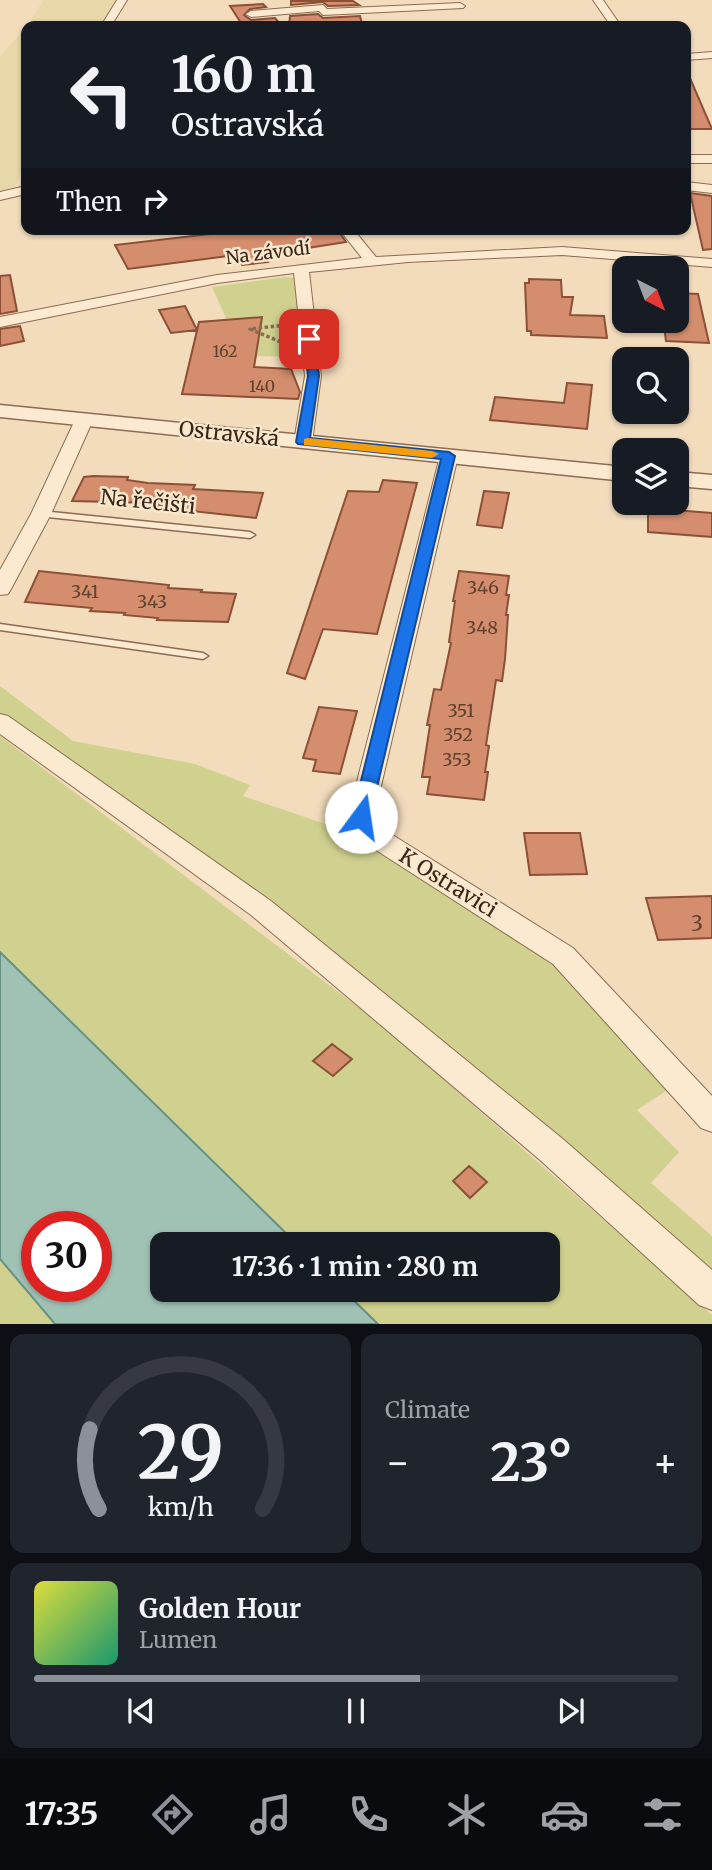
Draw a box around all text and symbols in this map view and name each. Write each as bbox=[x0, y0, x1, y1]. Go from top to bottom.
text: 160 m bbox=[171, 44, 315, 105]
icon: left bbox=[56, 49, 147, 140]
text: Ostravská bbox=[171, 105, 324, 145]
icon: right bbox=[136, 182, 174, 220]
text: Then bbox=[56, 185, 122, 218]
street label: Na závodí bbox=[224, 236, 313, 269]
north arrow bbox=[612, 256, 690, 332]
map controls bbox=[612, 256, 689, 515]
pin bbox=[279, 309, 339, 369]
icon: arrive bbox=[290, 320, 328, 358]
house number: 162 bbox=[212, 341, 238, 361]
button: search bbox=[612, 347, 689, 424]
house number: 140 bbox=[249, 376, 275, 396]
street label: Ostravská bbox=[178, 415, 280, 452]
button: layers bbox=[612, 438, 689, 515]
street label: Na řečišti bbox=[99, 483, 197, 520]
house number: 346 bbox=[467, 576, 499, 599]
house number: 341 bbox=[71, 580, 99, 603]
house number: 343 bbox=[137, 590, 167, 613]
house number: 348 bbox=[466, 616, 498, 639]
house number: 351 bbox=[447, 699, 475, 722]
house number: 352 bbox=[443, 723, 473, 746]
house number: 353 bbox=[442, 748, 472, 771]
position arrow bbox=[324, 780, 398, 854]
street label: K Ostravici bbox=[394, 842, 502, 923]
house number: 3 bbox=[691, 910, 703, 937]
speed limit sign: 30 bbox=[21, 1211, 112, 1302]
text: 17:36 · 1 min · 280 m bbox=[232, 1250, 478, 1283]
text: Climate bbox=[385, 1395, 470, 1424]
text: 29 bbox=[137, 1408, 224, 1500]
text: 23° bbox=[490, 1430, 573, 1495]
text: − bbox=[385, 1439, 410, 1486]
text: + bbox=[653, 1439, 678, 1486]
text: km/h bbox=[147, 1491, 214, 1523]
text: Golden Hour bbox=[139, 1592, 301, 1625]
text: Lumen bbox=[139, 1625, 217, 1654]
icon: previous bbox=[122, 1692, 160, 1730]
icon: pause bbox=[337, 1692, 375, 1730]
icon: next bbox=[552, 1692, 590, 1730]
icon: directions bbox=[148, 1790, 197, 1839]
icon: music bbox=[246, 1790, 295, 1839]
icon: phone bbox=[344, 1790, 393, 1839]
icon: climate bbox=[442, 1790, 491, 1839]
icon: car bbox=[540, 1790, 589, 1839]
icon: filters bbox=[638, 1790, 687, 1839]
text: 17:35 bbox=[25, 1794, 98, 1834]

